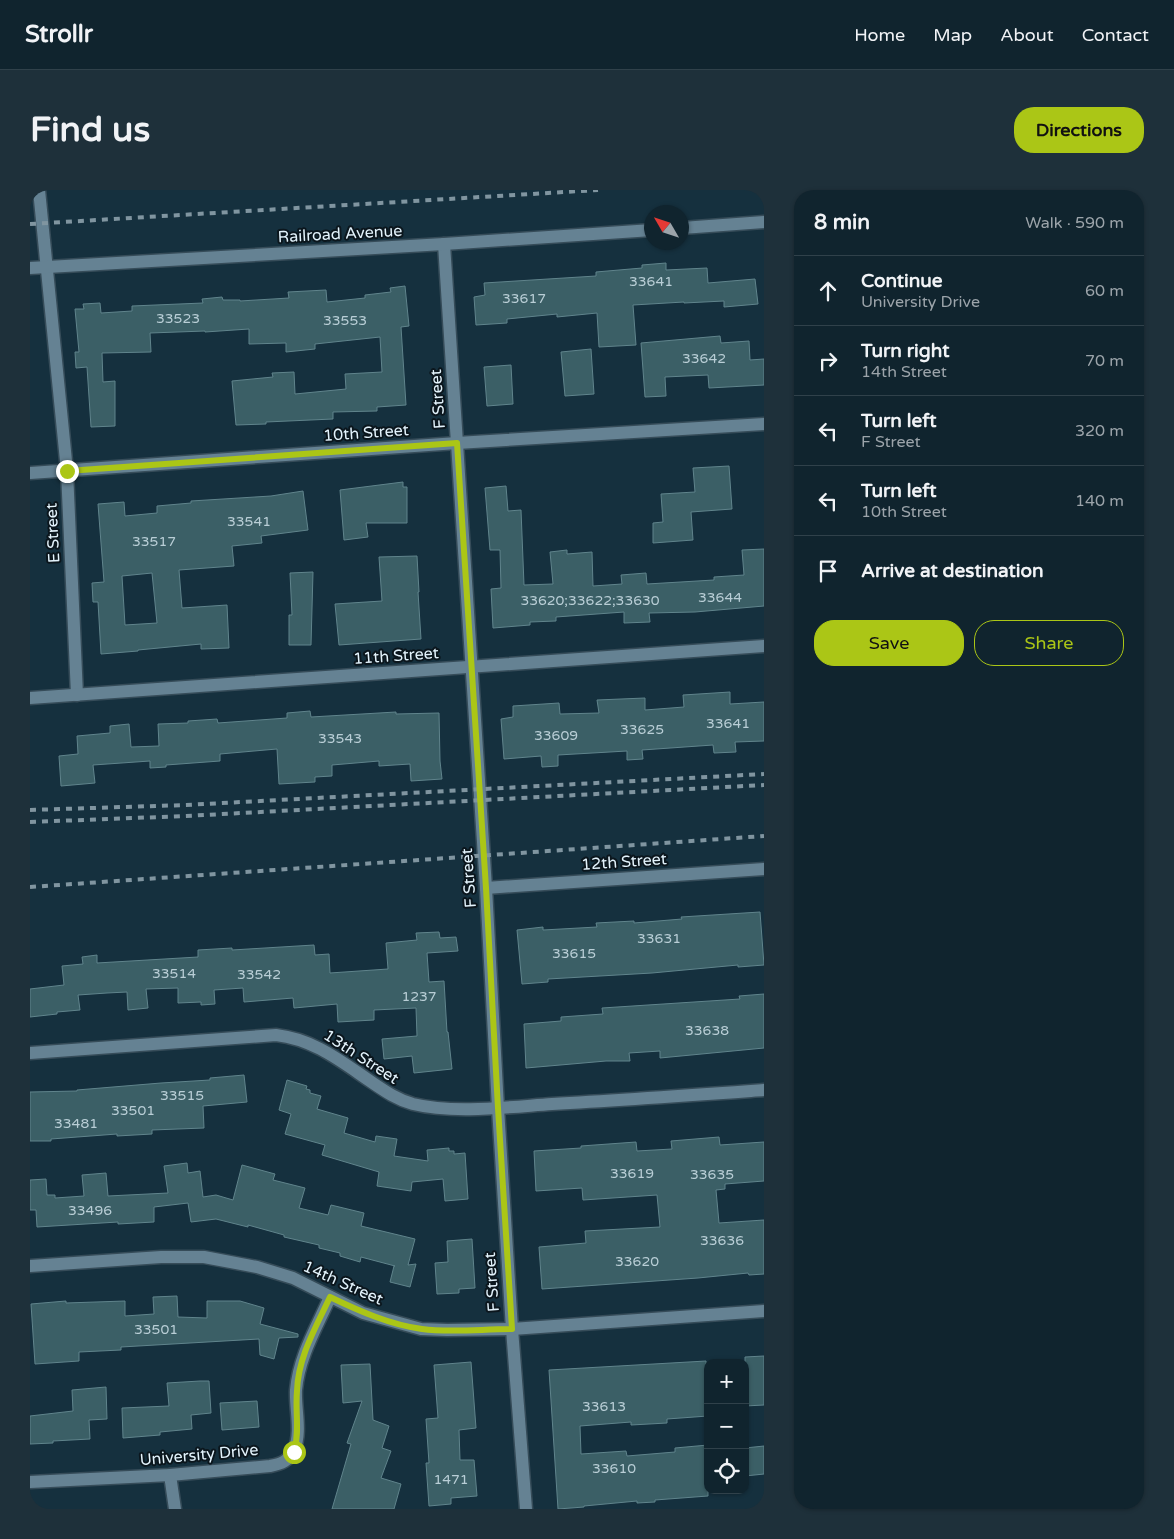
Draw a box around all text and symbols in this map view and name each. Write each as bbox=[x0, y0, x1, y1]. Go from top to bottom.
text: Strollr bbox=[25, 20, 93, 49]
text: Home bbox=[854, 24, 905, 46]
text: Map bbox=[933, 24, 972, 46]
text: About bbox=[1000, 24, 1054, 46]
text: Contact bbox=[1082, 24, 1149, 46]
button: Directions bbox=[1014, 107, 1144, 153]
text: Find us bbox=[30, 109, 150, 151]
north arrow bbox=[644, 205, 689, 250]
text: 8 min bbox=[814, 210, 870, 235]
text: Walk · 590 m bbox=[1025, 213, 1124, 233]
street label: Railroad Avenue bbox=[277, 221, 403, 247]
text: Continue bbox=[861, 270, 943, 292]
house number: 33641 bbox=[629, 273, 673, 290]
icon: ahead bbox=[814, 277, 842, 305]
text: 60 m bbox=[1085, 281, 1124, 301]
house number: 33617 bbox=[502, 290, 546, 307]
text: University Drive bbox=[861, 292, 980, 312]
house number: 33523 bbox=[156, 310, 200, 327]
house number: 33553 bbox=[323, 312, 367, 329]
text: Turn right bbox=[861, 340, 949, 362]
icon: right bbox=[814, 347, 842, 375]
house number: 33642 bbox=[682, 350, 726, 367]
text: 70 m bbox=[1085, 351, 1124, 371]
text: 14th Street bbox=[861, 362, 947, 382]
street label: F Street bbox=[426, 369, 450, 429]
text: Turn left bbox=[861, 410, 937, 432]
icon: left bbox=[814, 417, 842, 445]
street label: 10th Street bbox=[322, 420, 410, 446]
text: 320 m bbox=[1075, 421, 1124, 441]
text: F Street bbox=[861, 432, 921, 452]
route end bbox=[56, 460, 79, 483]
text: Turn left bbox=[861, 480, 937, 502]
icon: left bbox=[814, 487, 842, 515]
text: 140 m bbox=[1075, 491, 1124, 511]
street label: E Street bbox=[41, 502, 65, 564]
text: 10th Street bbox=[861, 502, 947, 522]
house number: 33541 bbox=[227, 513, 271, 530]
house number: 33517 bbox=[132, 533, 176, 550]
icon: arrive bbox=[814, 557, 842, 585]
text: Arrive at destination bbox=[861, 560, 1044, 582]
house number: 33644 bbox=[698, 589, 742, 606]
house number: 33620;33622;33630 bbox=[520, 592, 660, 609]
button: Save bbox=[814, 620, 964, 666]
button: Share bbox=[974, 620, 1124, 666]
street label: 11th Street bbox=[352, 643, 440, 669]
house number: 33641 bbox=[706, 715, 750, 732]
house number: 33625 bbox=[620, 721, 664, 738]
house number: 33609 bbox=[534, 727, 578, 744]
house number: 33543 bbox=[318, 730, 362, 747]
street label: F Street bbox=[457, 848, 481, 908]
street label: 12th Street bbox=[580, 849, 668, 875]
house number: 33631 bbox=[637, 930, 681, 947]
house number: 33615 bbox=[552, 945, 596, 962]
house number: 33514 bbox=[152, 965, 196, 982]
house number: 33542 bbox=[237, 966, 281, 983]
house number: 1237 bbox=[401, 988, 437, 1005]
house number: 33638 bbox=[685, 1022, 729, 1039]
street label: 13th Street bbox=[320, 1025, 402, 1089]
house number: 33515 bbox=[160, 1087, 204, 1104]
house number: 33501 bbox=[111, 1102, 155, 1119]
house number: 33481 bbox=[54, 1115, 98, 1132]
house number: 33619 bbox=[610, 1165, 654, 1182]
house number: 33635 bbox=[690, 1166, 734, 1183]
house number: 33496 bbox=[68, 1202, 112, 1219]
house number: 33636 bbox=[700, 1232, 744, 1249]
street label: F Street bbox=[480, 1252, 504, 1312]
house number: 33620 bbox=[615, 1253, 659, 1270]
street label: 14th Street bbox=[300, 1256, 386, 1310]
house number: 33501 bbox=[134, 1321, 178, 1338]
map controls bbox=[704, 1359, 749, 1494]
button: + bbox=[704, 1359, 749, 1404]
house number: 33613 bbox=[582, 1398, 626, 1415]
button: − bbox=[704, 1404, 749, 1449]
street label: University Drive bbox=[139, 1440, 259, 1470]
route start bbox=[283, 1441, 306, 1464]
button: locate bbox=[704, 1449, 749, 1494]
house number: 33610 bbox=[592, 1460, 636, 1477]
house number: 1471 bbox=[433, 1471, 469, 1488]

